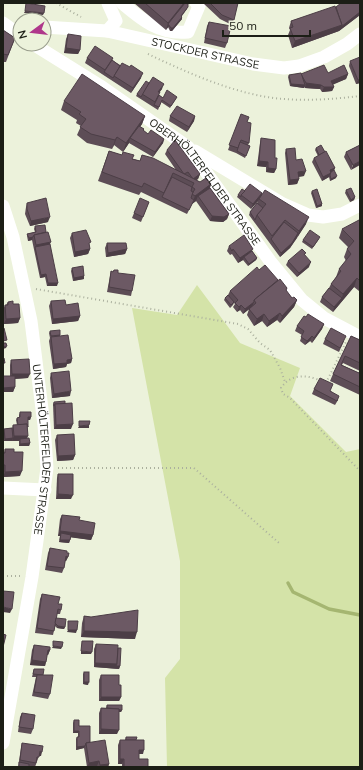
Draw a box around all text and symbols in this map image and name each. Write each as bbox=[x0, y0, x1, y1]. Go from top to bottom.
north arrow bbox=[12, 12, 52, 52]
scale bar bbox=[223, 12, 310, 38]
text: 50 m bbox=[229, 18, 257, 33]
text: N bbox=[15, 29, 30, 40]
street label: STOCKDER STRASSE bbox=[150, 34, 260, 72]
street label: OBERHÖLTERFELDER STRASSE bbox=[146, 115, 263, 248]
street label: UNTERHÖLTERFELDER STRASSE bbox=[29, 363, 54, 536]

